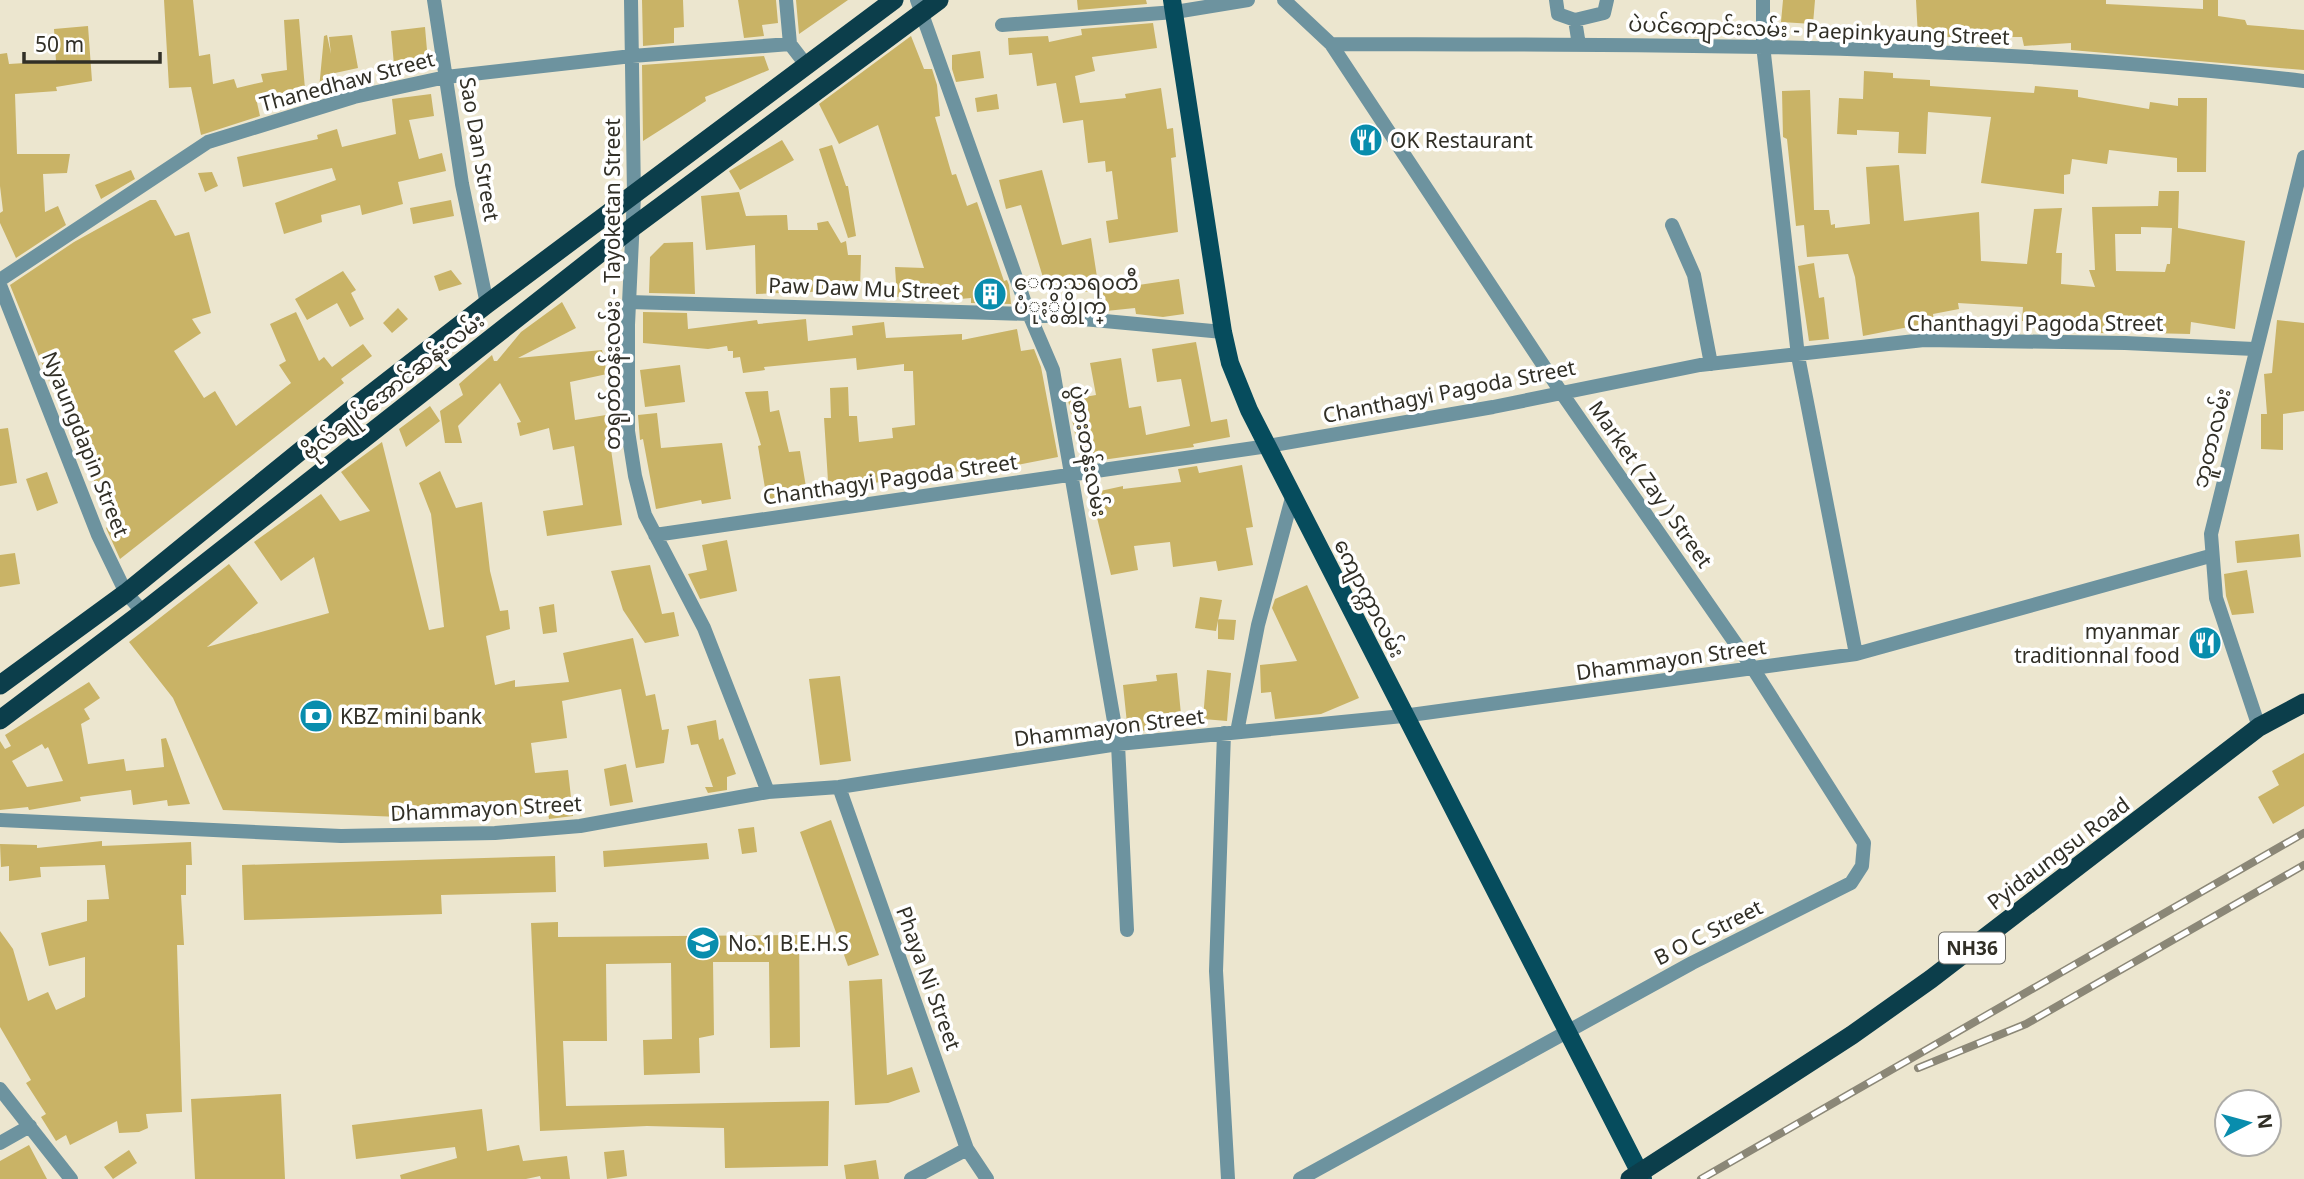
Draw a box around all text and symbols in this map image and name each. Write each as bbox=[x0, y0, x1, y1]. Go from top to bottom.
street label: ပဲပင်ကျောင်းလမ်း - Paepinkyaung Street bbox=[1628, 8, 2011, 56]
scale bar bbox=[24, 21, 161, 65]
text: 50 m bbox=[35, 30, 84, 58]
street label: Thanedhaw Street bbox=[257, 44, 438, 118]
street label: Sao Dan Street bbox=[454, 75, 507, 224]
street label: တရုတ်တန်းလမ်း - Tayoketan Street bbox=[597, 118, 630, 450]
restaurant icon: OK Restaurant bbox=[1347, 121, 1385, 159]
place label: OK Restaurant bbox=[1390, 126, 1533, 154]
place label: ေကသရ၀တီ ပံုႏွိပ္တိုက္ bbox=[1014, 267, 1139, 324]
street label: Paw Daw Mu Street bbox=[768, 271, 961, 305]
building icon: ေကသရ၀တီ ပံုႏွိပ္တိုက္ bbox=[971, 275, 1009, 313]
street label: ဗိုလ်ချုပ်အောင်ဆန်းလမ်း bbox=[296, 305, 493, 470]
street label: Chanthagyi Pagoda Street bbox=[1907, 309, 2164, 337]
street label: Nyaungdapin Street bbox=[36, 347, 136, 541]
street label: Chanthagyi Pagoda Street bbox=[1320, 353, 1578, 429]
street label: ပွဲစားတန်းလမ်း bbox=[1060, 383, 1115, 520]
street label: ဘူတာလမ်း bbox=[2184, 385, 2241, 492]
street label: Market ( Zay ) Street bbox=[1583, 395, 1719, 573]
street label: Chanthagyi Pagoda Street bbox=[761, 447, 1019, 511]
street label: ကျောက္ကာလမ်း bbox=[1324, 533, 1413, 664]
place label: myanmar traditionnal food bbox=[2014, 617, 2180, 669]
restaurant icon: myanmar traditionnal food bbox=[2186, 624, 2224, 662]
street label: Dhammayon Street bbox=[1574, 632, 1768, 686]
bank icon: KBZ mini bank bbox=[297, 697, 335, 735]
street label: Dhammayon Street bbox=[1012, 701, 1206, 753]
place label: KBZ mini bank bbox=[340, 702, 483, 730]
street label: Dhammayon Street bbox=[390, 789, 583, 827]
street label: Pyidaungsu Road bbox=[1981, 790, 2135, 916]
street label: B O C Street bbox=[1649, 892, 1767, 971]
street label: Phaya Ni Street bbox=[890, 902, 968, 1054]
school or university icon: No.1 B.E.H.S bbox=[684, 924, 722, 962]
place label: No.1 B.E.H.S bbox=[728, 929, 849, 957]
road number: NH36 bbox=[1939, 932, 2005, 964]
north arrow bbox=[2213, 1088, 2283, 1158]
text: N bbox=[2251, 1112, 2279, 1130]

